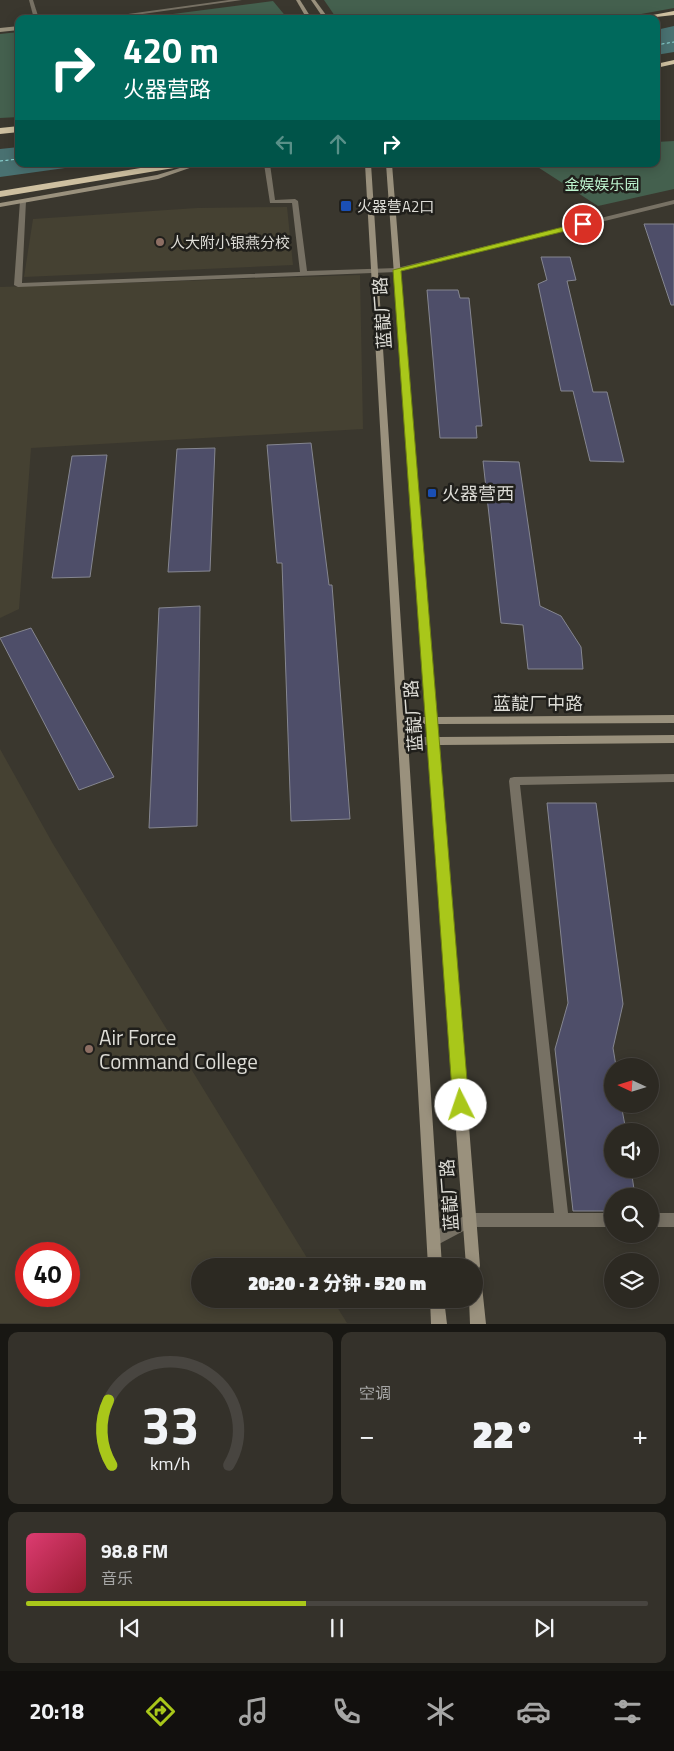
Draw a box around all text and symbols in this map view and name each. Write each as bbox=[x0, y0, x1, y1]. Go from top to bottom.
text: 420 m bbox=[123, 23, 219, 77]
icon: right bbox=[40, 35, 105, 100]
text: 火器营路 bbox=[123, 72, 211, 106]
icon: left bbox=[271, 130, 299, 158]
icon: ahead bbox=[324, 130, 352, 158]
icon: right bbox=[377, 130, 405, 158]
park label: 金娱娱乐园 bbox=[564, 173, 640, 196]
place label: 火器营A2口 bbox=[357, 195, 434, 218]
marker: 火器营A2口 bbox=[339, 199, 353, 213]
pin bbox=[562, 203, 604, 245]
icon: arrive bbox=[569, 210, 597, 238]
place label: 人大附小银燕分校 bbox=[170, 231, 290, 254]
marker: 人大附小银燕分校 bbox=[154, 236, 166, 248]
street label: 蓝靛厂路 bbox=[366, 276, 398, 350]
place label: 火器营西 bbox=[442, 480, 514, 507]
marker: 火器营西 bbox=[426, 487, 438, 499]
street label: 蓝靛厂路 bbox=[397, 679, 429, 753]
street label: 蓝靛厂中路 bbox=[493, 690, 583, 717]
place label: Air Force Command College bbox=[99, 1021, 258, 1077]
marker: Air Force Command College bbox=[83, 1043, 95, 1055]
north arrow bbox=[604, 1058, 659, 1112]
map controls bbox=[604, 1058, 659, 1308]
position arrow bbox=[434, 1078, 486, 1130]
button: sound bbox=[604, 1123, 659, 1178]
street label: 蓝靛厂路 bbox=[433, 1158, 465, 1232]
button: search bbox=[604, 1188, 659, 1243]
speed limit sign: 40 bbox=[15, 1242, 80, 1307]
button: layers bbox=[604, 1253, 659, 1308]
text: 20:20 · 2 分钟 · 520 m bbox=[248, 1268, 426, 1297]
text: 空调 bbox=[359, 1381, 391, 1405]
text: 33 bbox=[141, 1385, 200, 1464]
text: 22° bbox=[472, 1405, 535, 1463]
text: − bbox=[359, 1413, 375, 1456]
text: + bbox=[632, 1413, 648, 1456]
text: km/h bbox=[150, 1450, 191, 1477]
text: 98.8 FM bbox=[101, 1536, 168, 1565]
text: 音乐 bbox=[101, 1566, 133, 1590]
icon: previous bbox=[116, 1614, 144, 1642]
icon: pause bbox=[323, 1614, 351, 1642]
icon: next bbox=[530, 1614, 558, 1642]
text: 20:18 bbox=[29, 1694, 84, 1728]
icon: directions bbox=[143, 1694, 178, 1729]
icon: music bbox=[236, 1694, 271, 1729]
icon: phone bbox=[329, 1694, 364, 1729]
icon: climate bbox=[423, 1694, 458, 1729]
icon: car bbox=[516, 1694, 551, 1729]
icon: filters bbox=[610, 1694, 645, 1729]

